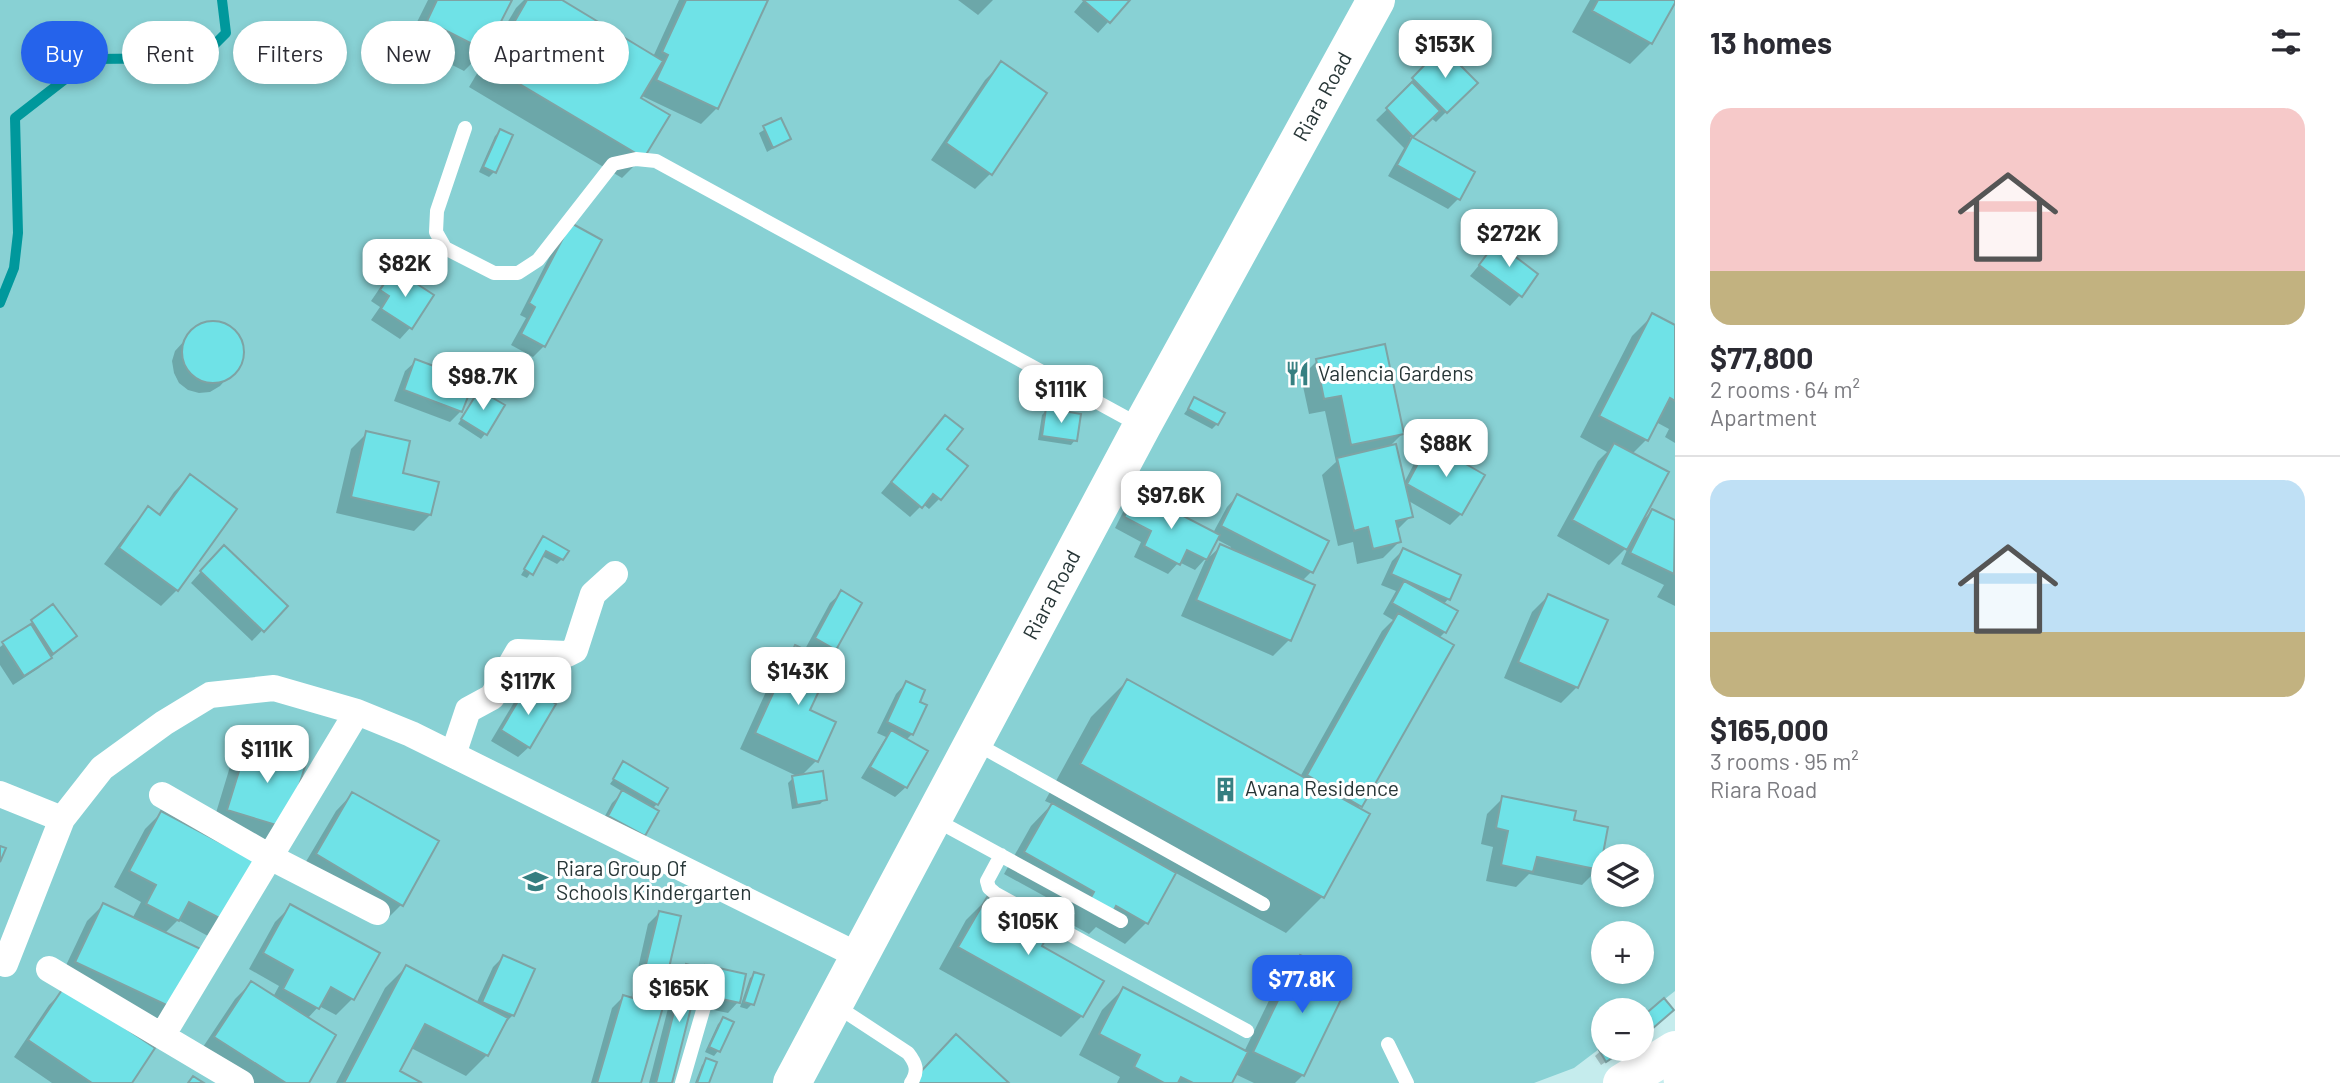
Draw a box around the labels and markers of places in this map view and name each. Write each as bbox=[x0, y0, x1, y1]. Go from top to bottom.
pin: $153K bbox=[1396, 20, 1494, 80]
pin: $272K bbox=[1460, 210, 1558, 269]
pin: $82K bbox=[364, 240, 446, 299]
pin: $98.7K bbox=[426, 352, 540, 412]
restaurant icon: Valencia Gardens bbox=[1284, 360, 1312, 388]
place label: Valencia Gardens bbox=[1318, 360, 1474, 385]
pin: $111K bbox=[1012, 366, 1110, 425]
pin: $88K bbox=[1405, 420, 1487, 479]
pin: $97.6K bbox=[1114, 472, 1228, 531]
pin: $143K bbox=[749, 648, 847, 707]
pin: $117K bbox=[479, 658, 577, 717]
pin: $111K bbox=[218, 726, 316, 785]
building icon: Avana Residence bbox=[1211, 775, 1239, 803]
place label: Avana Residence bbox=[1245, 775, 1399, 800]
place label: Riara Group Of Schools Kindergarten bbox=[556, 855, 752, 904]
school or university icon: Riara Group Of Schools Kindergarten bbox=[522, 867, 550, 895]
pin: $105K bbox=[979, 898, 1077, 957]
pin: $77.8K bbox=[1245, 956, 1359, 1015]
pin: $165K bbox=[630, 964, 728, 1024]

